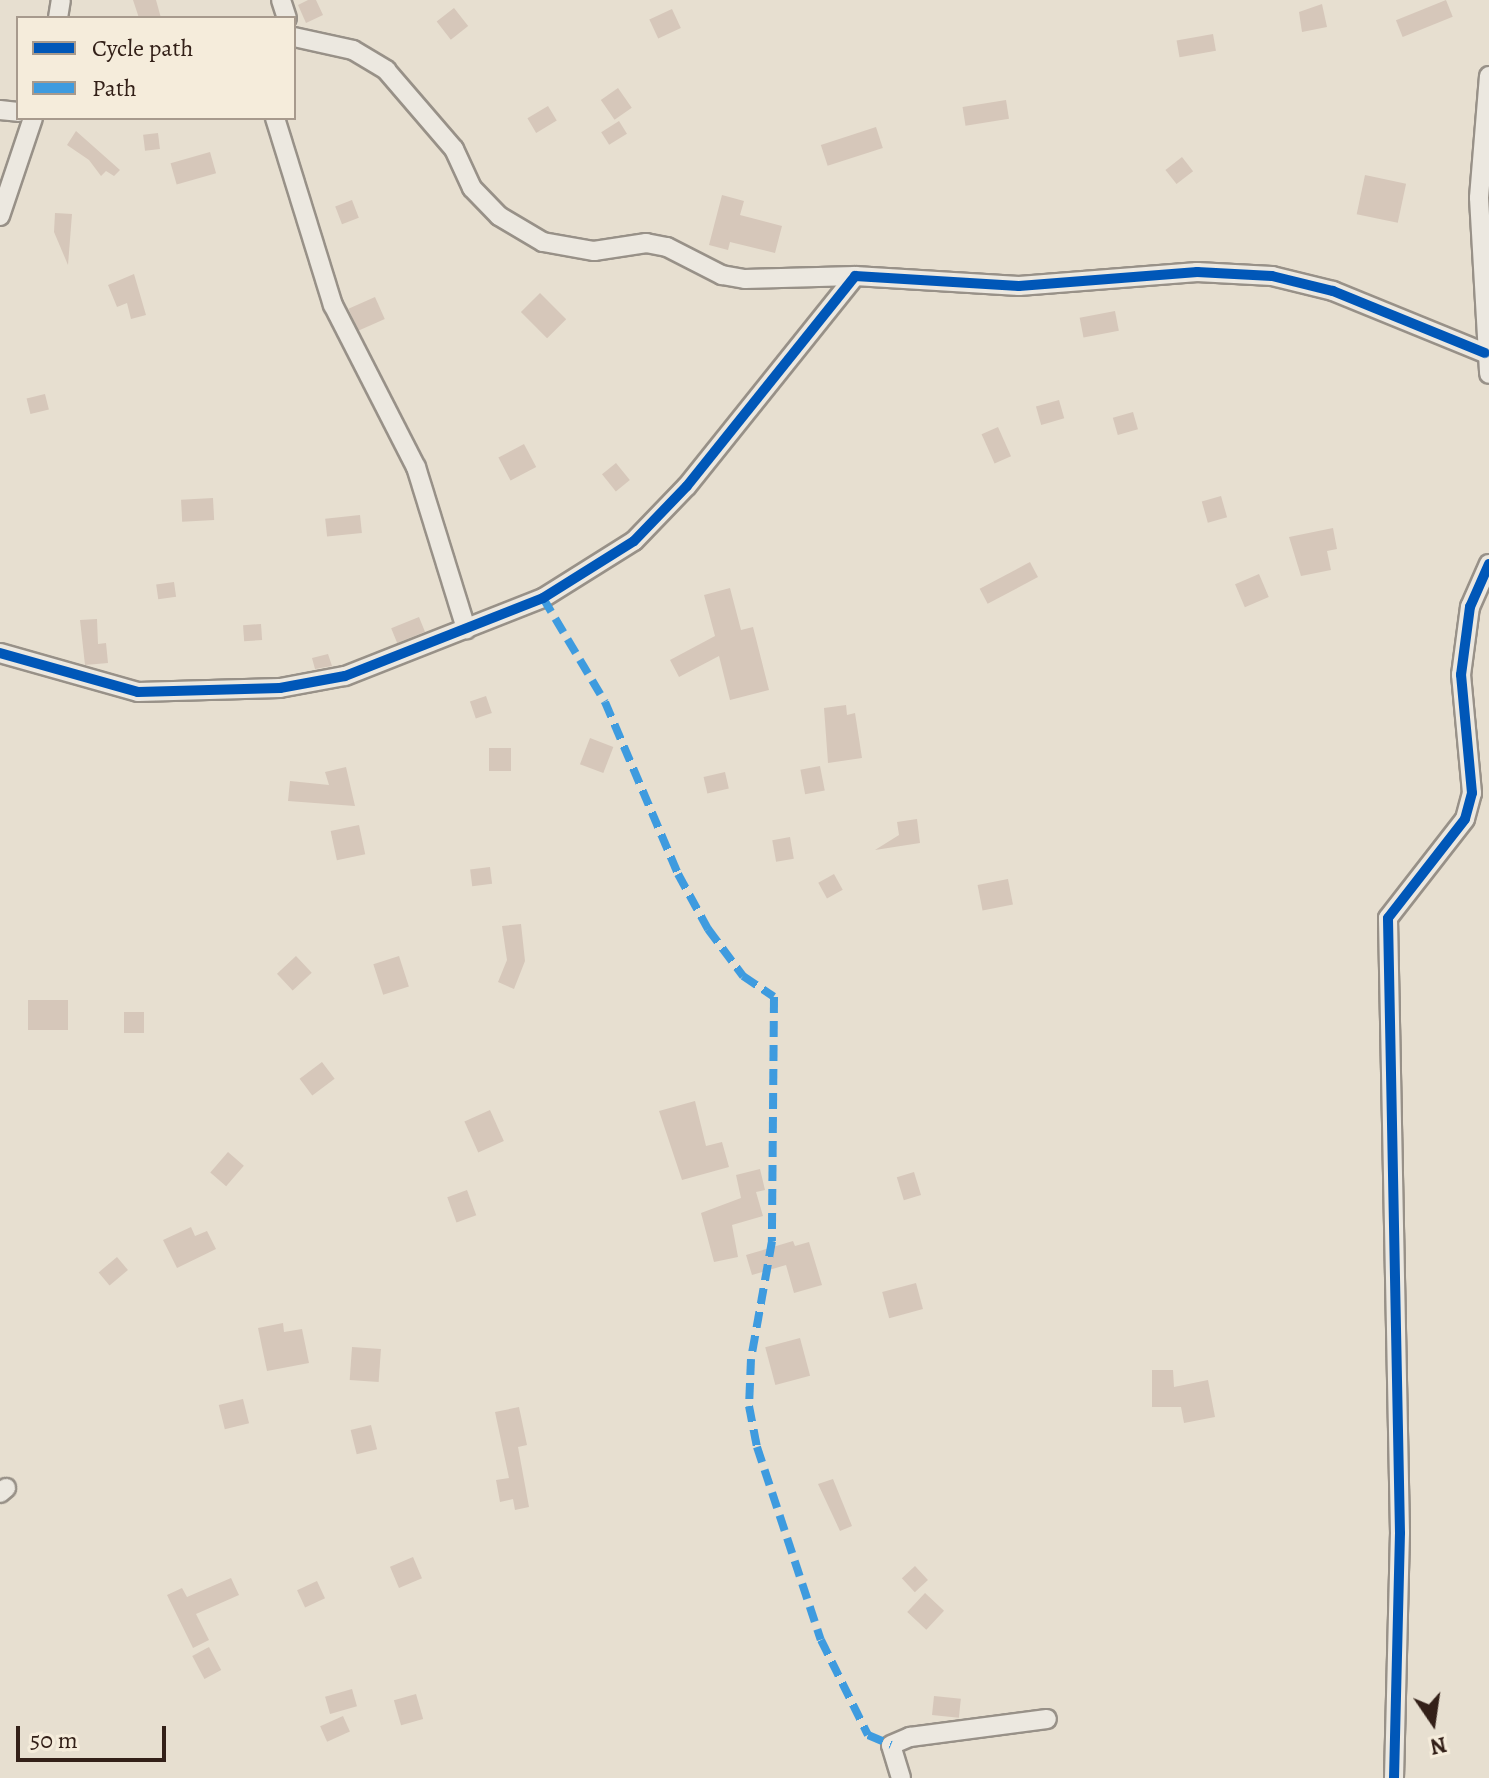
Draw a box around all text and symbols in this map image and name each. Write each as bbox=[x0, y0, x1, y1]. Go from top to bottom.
legend bbox=[16, 16, 296, 120]
text: Cycle path bbox=[92, 32, 193, 64]
text: Path bbox=[92, 72, 137, 104]
north arrow bbox=[1393, 1682, 1473, 1762]
scale bar bbox=[20, 1710, 170, 1760]
text: 50 m bbox=[30, 1724, 78, 1756]
text: N bbox=[1427, 1729, 1450, 1762]

